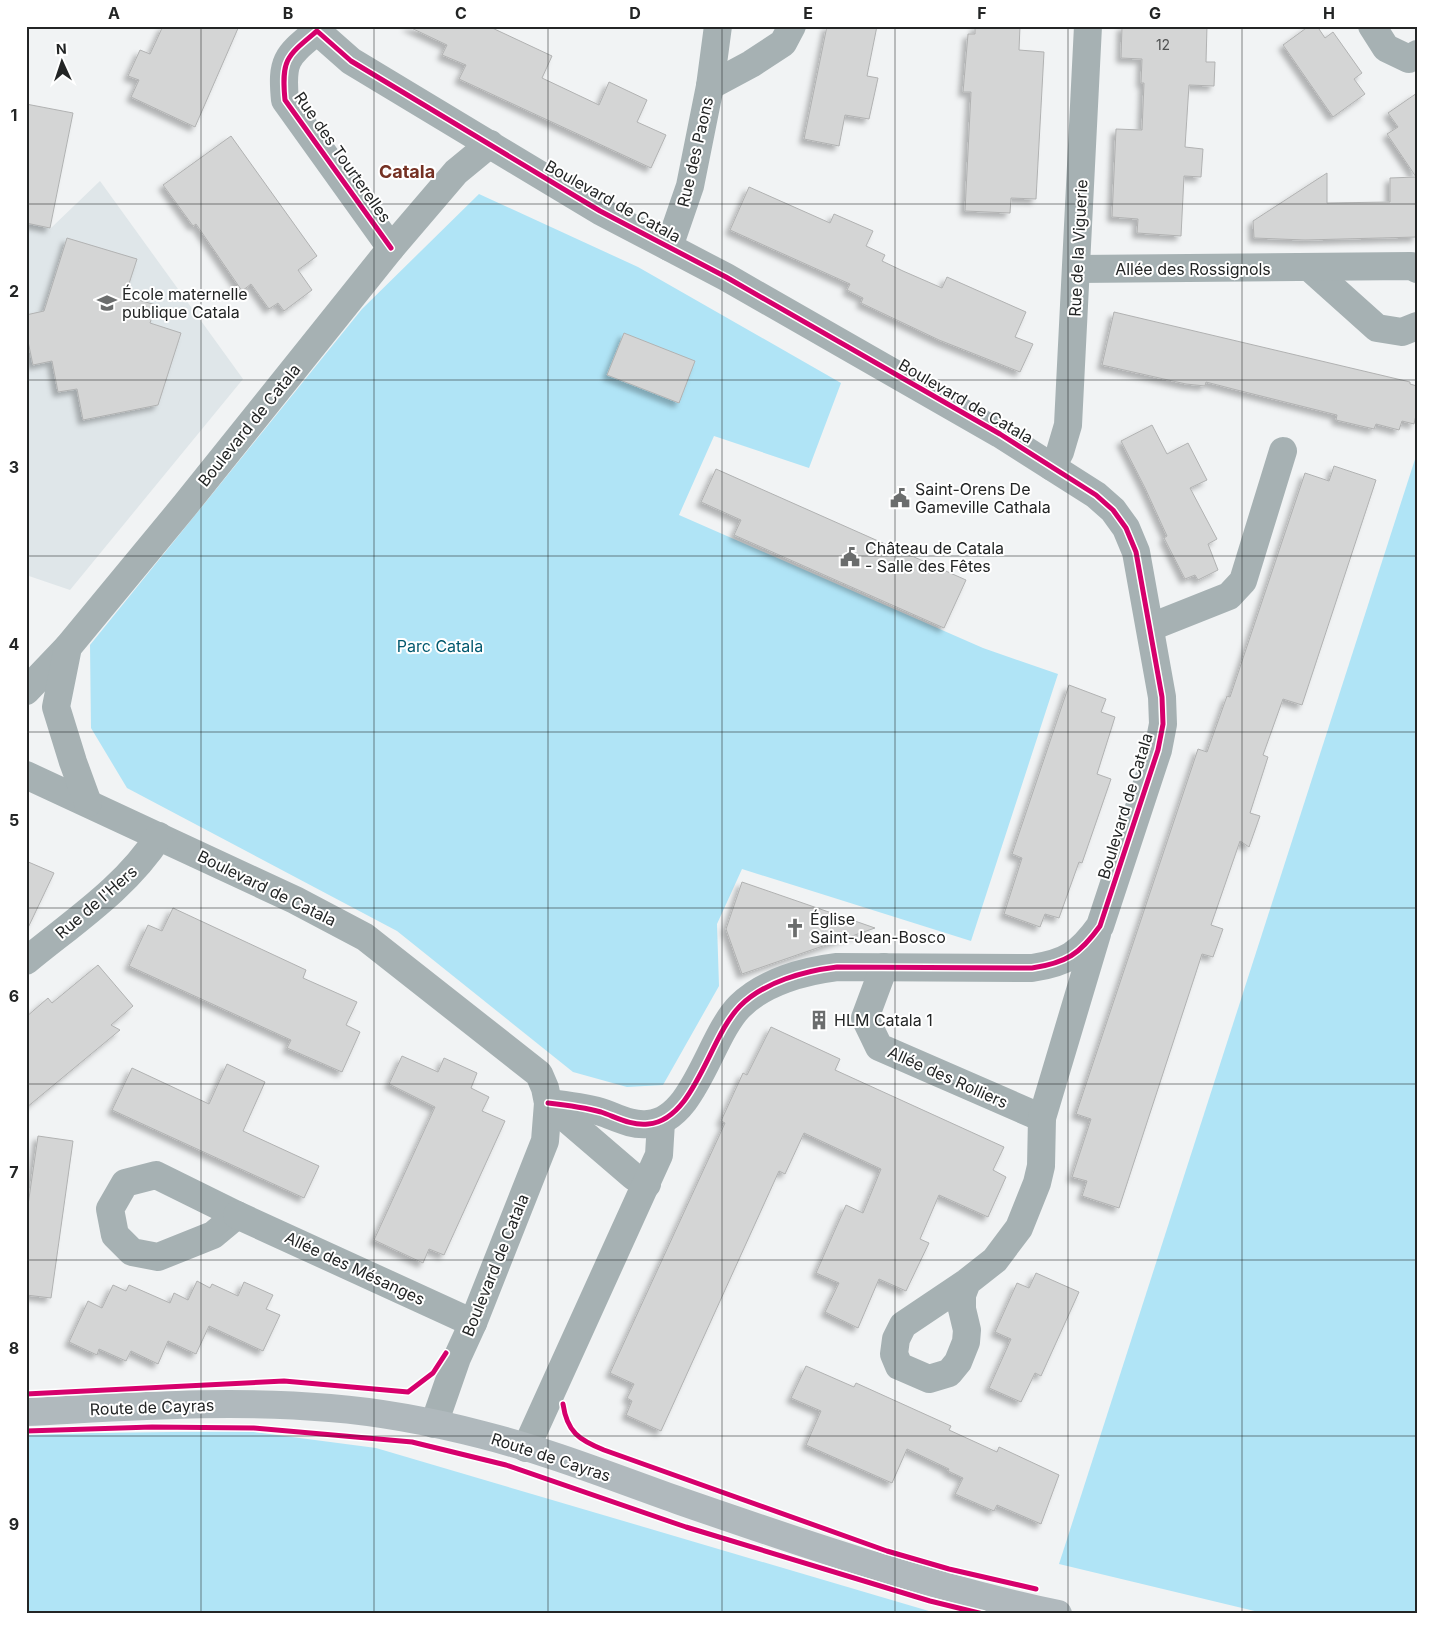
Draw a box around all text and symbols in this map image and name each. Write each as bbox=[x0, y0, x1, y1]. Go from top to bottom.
text: A bbox=[108, 3, 120, 23]
text: B bbox=[283, 3, 293, 23]
text: C bbox=[455, 3, 467, 23]
text: D bbox=[629, 3, 641, 23]
text: E bbox=[803, 3, 813, 23]
text: F bbox=[977, 3, 987, 23]
text: G bbox=[1149, 3, 1161, 23]
text: H bbox=[1323, 3, 1335, 23]
house number: 12 bbox=[1156, 36, 1170, 53]
north arrow bbox=[38, 38, 88, 88]
text: N bbox=[56, 40, 67, 57]
street label: Rue des Tourterelles bbox=[290, 88, 396, 226]
street label: Rue des Paons bbox=[673, 95, 717, 209]
text: 1 bbox=[11, 105, 17, 125]
street label: Boulevard de Catala bbox=[542, 155, 684, 247]
district label: Catala bbox=[379, 161, 435, 182]
street label: Rue de la Viguerie bbox=[1064, 179, 1092, 317]
street label: Allée des Rossignols bbox=[1115, 259, 1271, 279]
text: 2 bbox=[9, 281, 19, 301]
place label: École maternelle publique Catala bbox=[122, 284, 248, 322]
school or university icon: École maternelle publique Catala bbox=[96, 292, 118, 314]
street label: Boulevard de Catala bbox=[895, 354, 1037, 448]
street label: Boulevard de Catala bbox=[193, 360, 305, 490]
text: 3 bbox=[9, 457, 19, 477]
place label: Saint-Orens De Gameville Cathala bbox=[915, 479, 1051, 517]
public building icon: Saint-Orens De Gameville Cathala bbox=[889, 487, 911, 509]
place label: Château de Catala - Salle des Fêtes bbox=[865, 538, 1004, 576]
public building icon: Château de Catala - Salle des Fêtes bbox=[839, 546, 861, 568]
text: 4 bbox=[9, 634, 20, 654]
park label: Parc Catala bbox=[397, 636, 483, 656]
street label: Boulevard de Catala bbox=[1093, 730, 1157, 882]
text: 5 bbox=[9, 810, 19, 830]
street label: Boulevard de Catala bbox=[194, 846, 340, 930]
street label: Rue de l'Hers bbox=[51, 861, 141, 943]
place label: Église Saint-Jean-Bosco bbox=[810, 909, 946, 947]
church icon: Église Saint-Jean-Bosco bbox=[784, 917, 806, 939]
text: 6 bbox=[9, 986, 19, 1006]
building icon: HLM Catala 1 bbox=[808, 1009, 830, 1031]
place label: HLM Catala 1 bbox=[834, 1010, 933, 1030]
street label: Allée des Rolliers bbox=[885, 1042, 1011, 1112]
text: 7 bbox=[9, 1162, 19, 1182]
street label: Boulevard de Catala bbox=[457, 1191, 533, 1339]
street label: Allée des Mésanges bbox=[282, 1227, 428, 1309]
text: 8 bbox=[9, 1338, 19, 1358]
street label: Route de Cayras bbox=[89, 1395, 215, 1419]
street label: Route de Cayras bbox=[489, 1428, 613, 1486]
text: 9 bbox=[9, 1514, 19, 1534]

